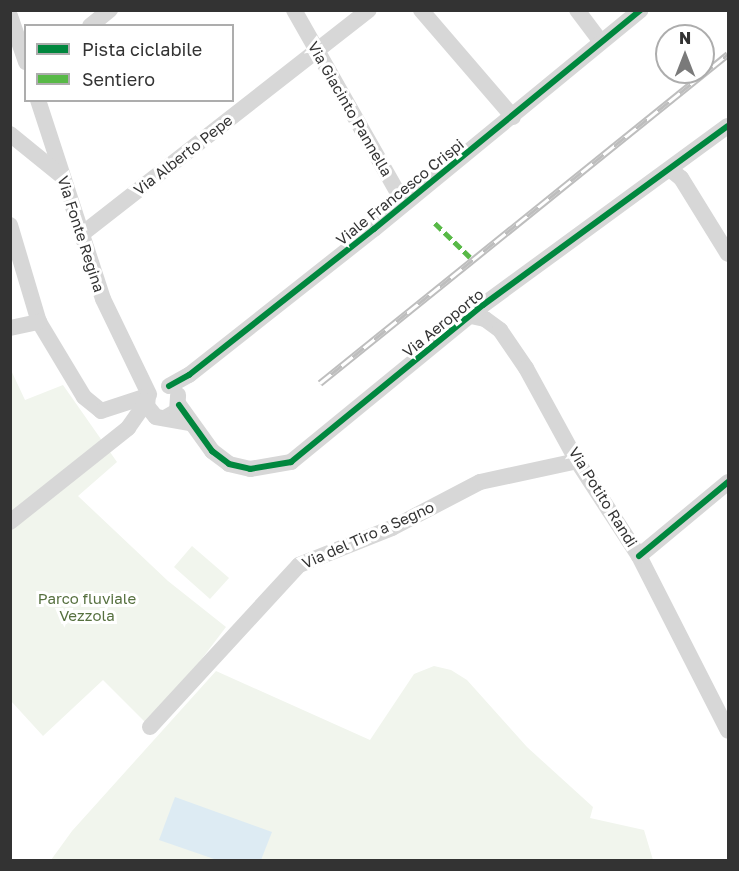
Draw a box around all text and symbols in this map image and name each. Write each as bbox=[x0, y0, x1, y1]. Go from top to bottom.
legend bbox=[24, 24, 234, 102]
north arrow bbox=[655, 24, 715, 84]
text: N bbox=[679, 28, 691, 48]
text: Pista ciclabile bbox=[82, 38, 202, 60]
street label: Via Giacinto Pannella bbox=[304, 38, 396, 180]
text: Sentiero bbox=[82, 68, 155, 90]
street label: Via Alberto Pepe bbox=[130, 111, 236, 199]
street label: Viale Francesco Crispi bbox=[333, 135, 467, 249]
street label: Via Fonte Regina bbox=[54, 174, 108, 294]
street label: Via Aeroporto bbox=[399, 285, 487, 361]
street label: Via Potito Randi bbox=[565, 444, 641, 550]
street label: Via del Tiro a Segno bbox=[299, 498, 437, 572]
park label: Parco fluviale Vezzola bbox=[38, 589, 136, 624]

